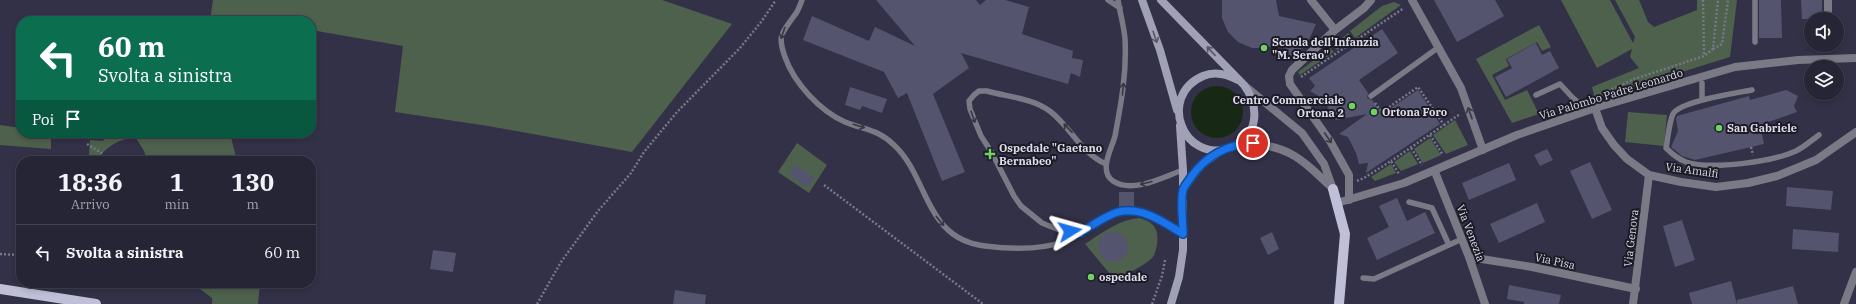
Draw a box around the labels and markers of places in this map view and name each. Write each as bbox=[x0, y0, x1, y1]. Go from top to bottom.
place label: Scuola dell'Infanzia "M. Serao" bbox=[1272, 35, 1379, 62]
marker: Scuola dell'Infanzia "M. Serao" bbox=[1259, 43, 1269, 53]
place label: Centro Commerciale Ortona 2 bbox=[1233, 93, 1344, 120]
marker: Centro Commerciale Ortona 2 bbox=[1347, 101, 1357, 111]
place label: Ortona Foro bbox=[1382, 105, 1447, 119]
marker: Ortona Foro bbox=[1369, 107, 1379, 117]
place label: San Gabriele bbox=[1727, 121, 1797, 135]
marker: San Gabriele bbox=[1714, 123, 1724, 133]
pin bbox=[1236, 126, 1270, 160]
place label: Ospedale "Gaetano Bernabeo" bbox=[999, 141, 1102, 168]
marker: Ospedale "Gaetano Bernabeo" bbox=[984, 148, 996, 160]
place label: ospedale bbox=[1099, 270, 1147, 284]
marker: ospedale bbox=[1086, 272, 1096, 282]

